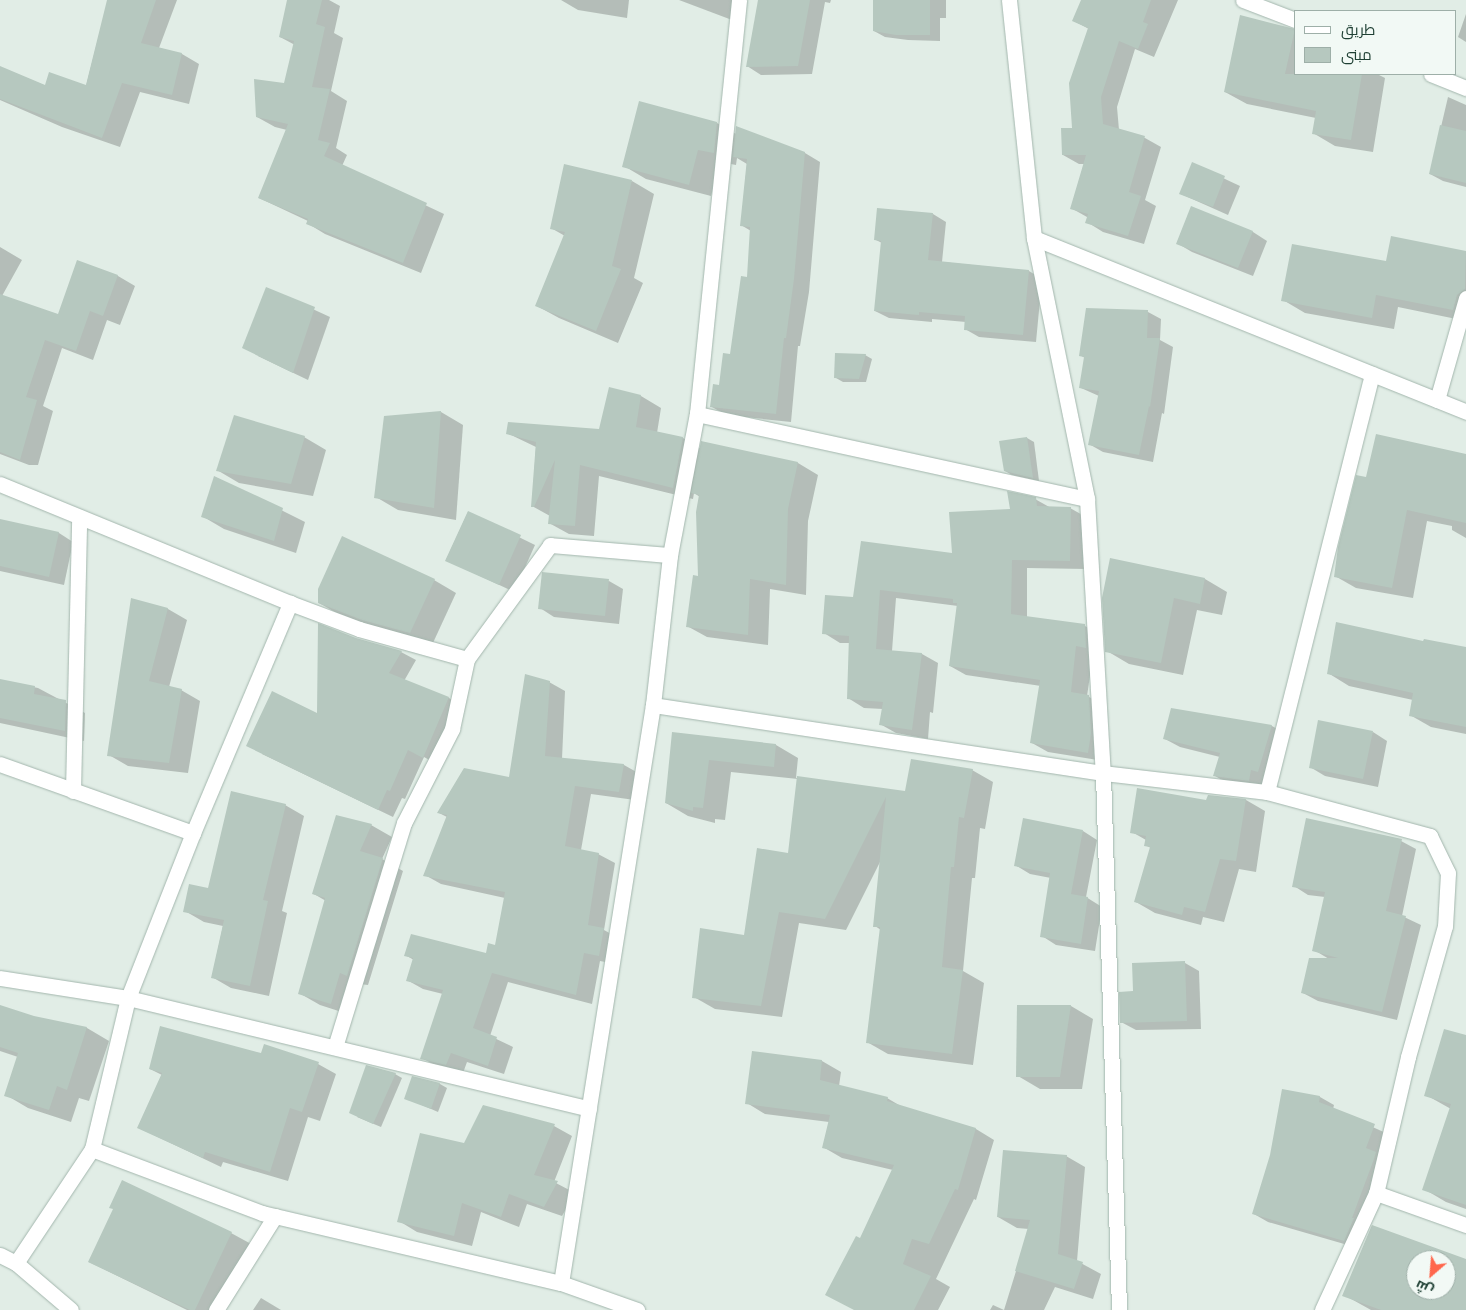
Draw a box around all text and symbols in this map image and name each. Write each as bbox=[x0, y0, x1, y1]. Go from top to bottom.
legend bbox=[1294, 10, 1456, 75]
text: طريق bbox=[1341, 21, 1375, 39]
text: مبنى bbox=[1341, 46, 1372, 64]
north arrow bbox=[1406, 1250, 1456, 1300]
text: ش bbox=[1413, 1276, 1436, 1300]

